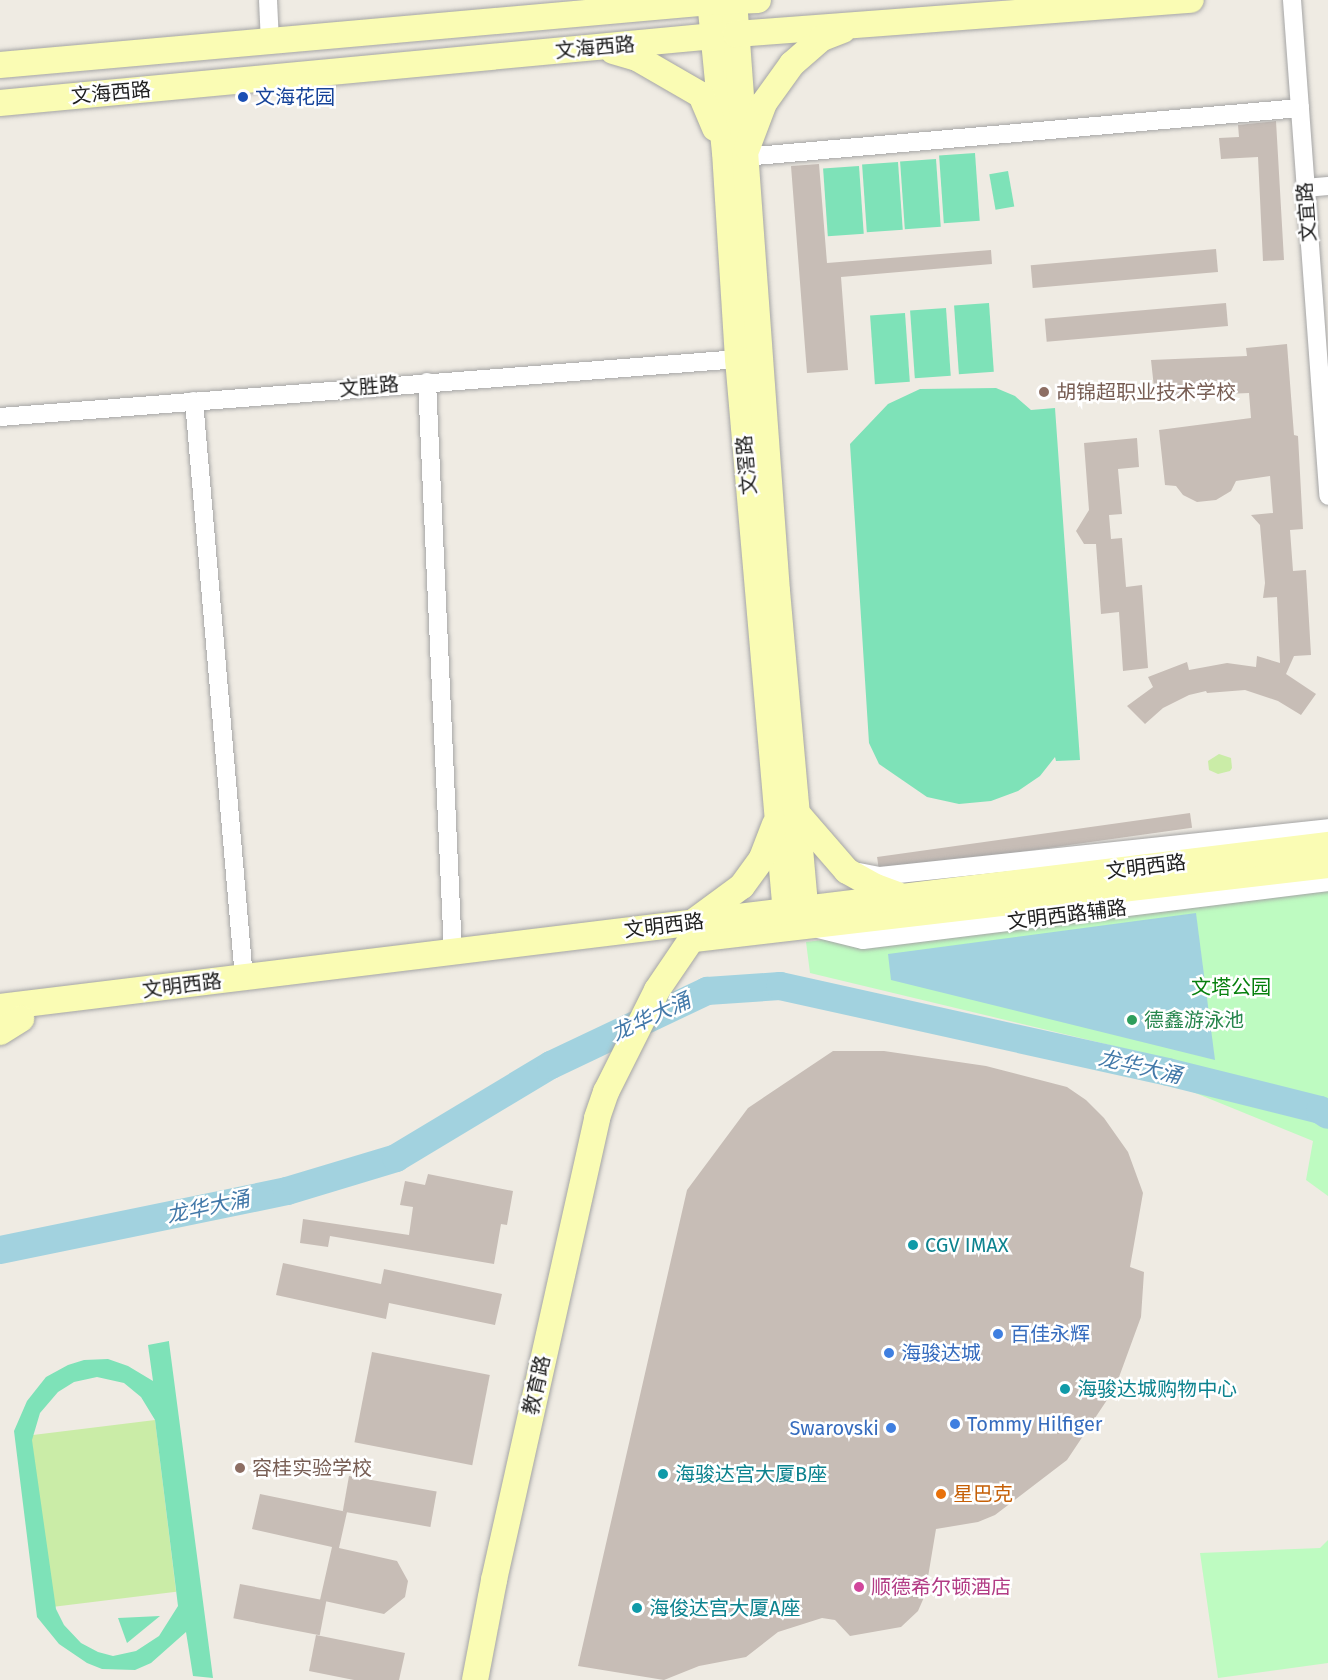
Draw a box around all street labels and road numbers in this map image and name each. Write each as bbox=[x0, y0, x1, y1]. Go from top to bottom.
street label: 文海西路 bbox=[554, 33, 636, 63]
street label: 文海西路 bbox=[70, 78, 152, 108]
street label: 文宜路 bbox=[1293, 181, 1321, 243]
street label: 文胜路 bbox=[338, 372, 400, 402]
street label: 文滘路 bbox=[732, 434, 762, 496]
street label: 文明西路 bbox=[1105, 850, 1187, 884]
street label: 文明西路辅路 bbox=[1006, 896, 1128, 934]
street label: 文明西路 bbox=[623, 909, 705, 943]
street label: 文明西路 bbox=[141, 969, 223, 1003]
street label: 教育路 bbox=[519, 1353, 555, 1417]

